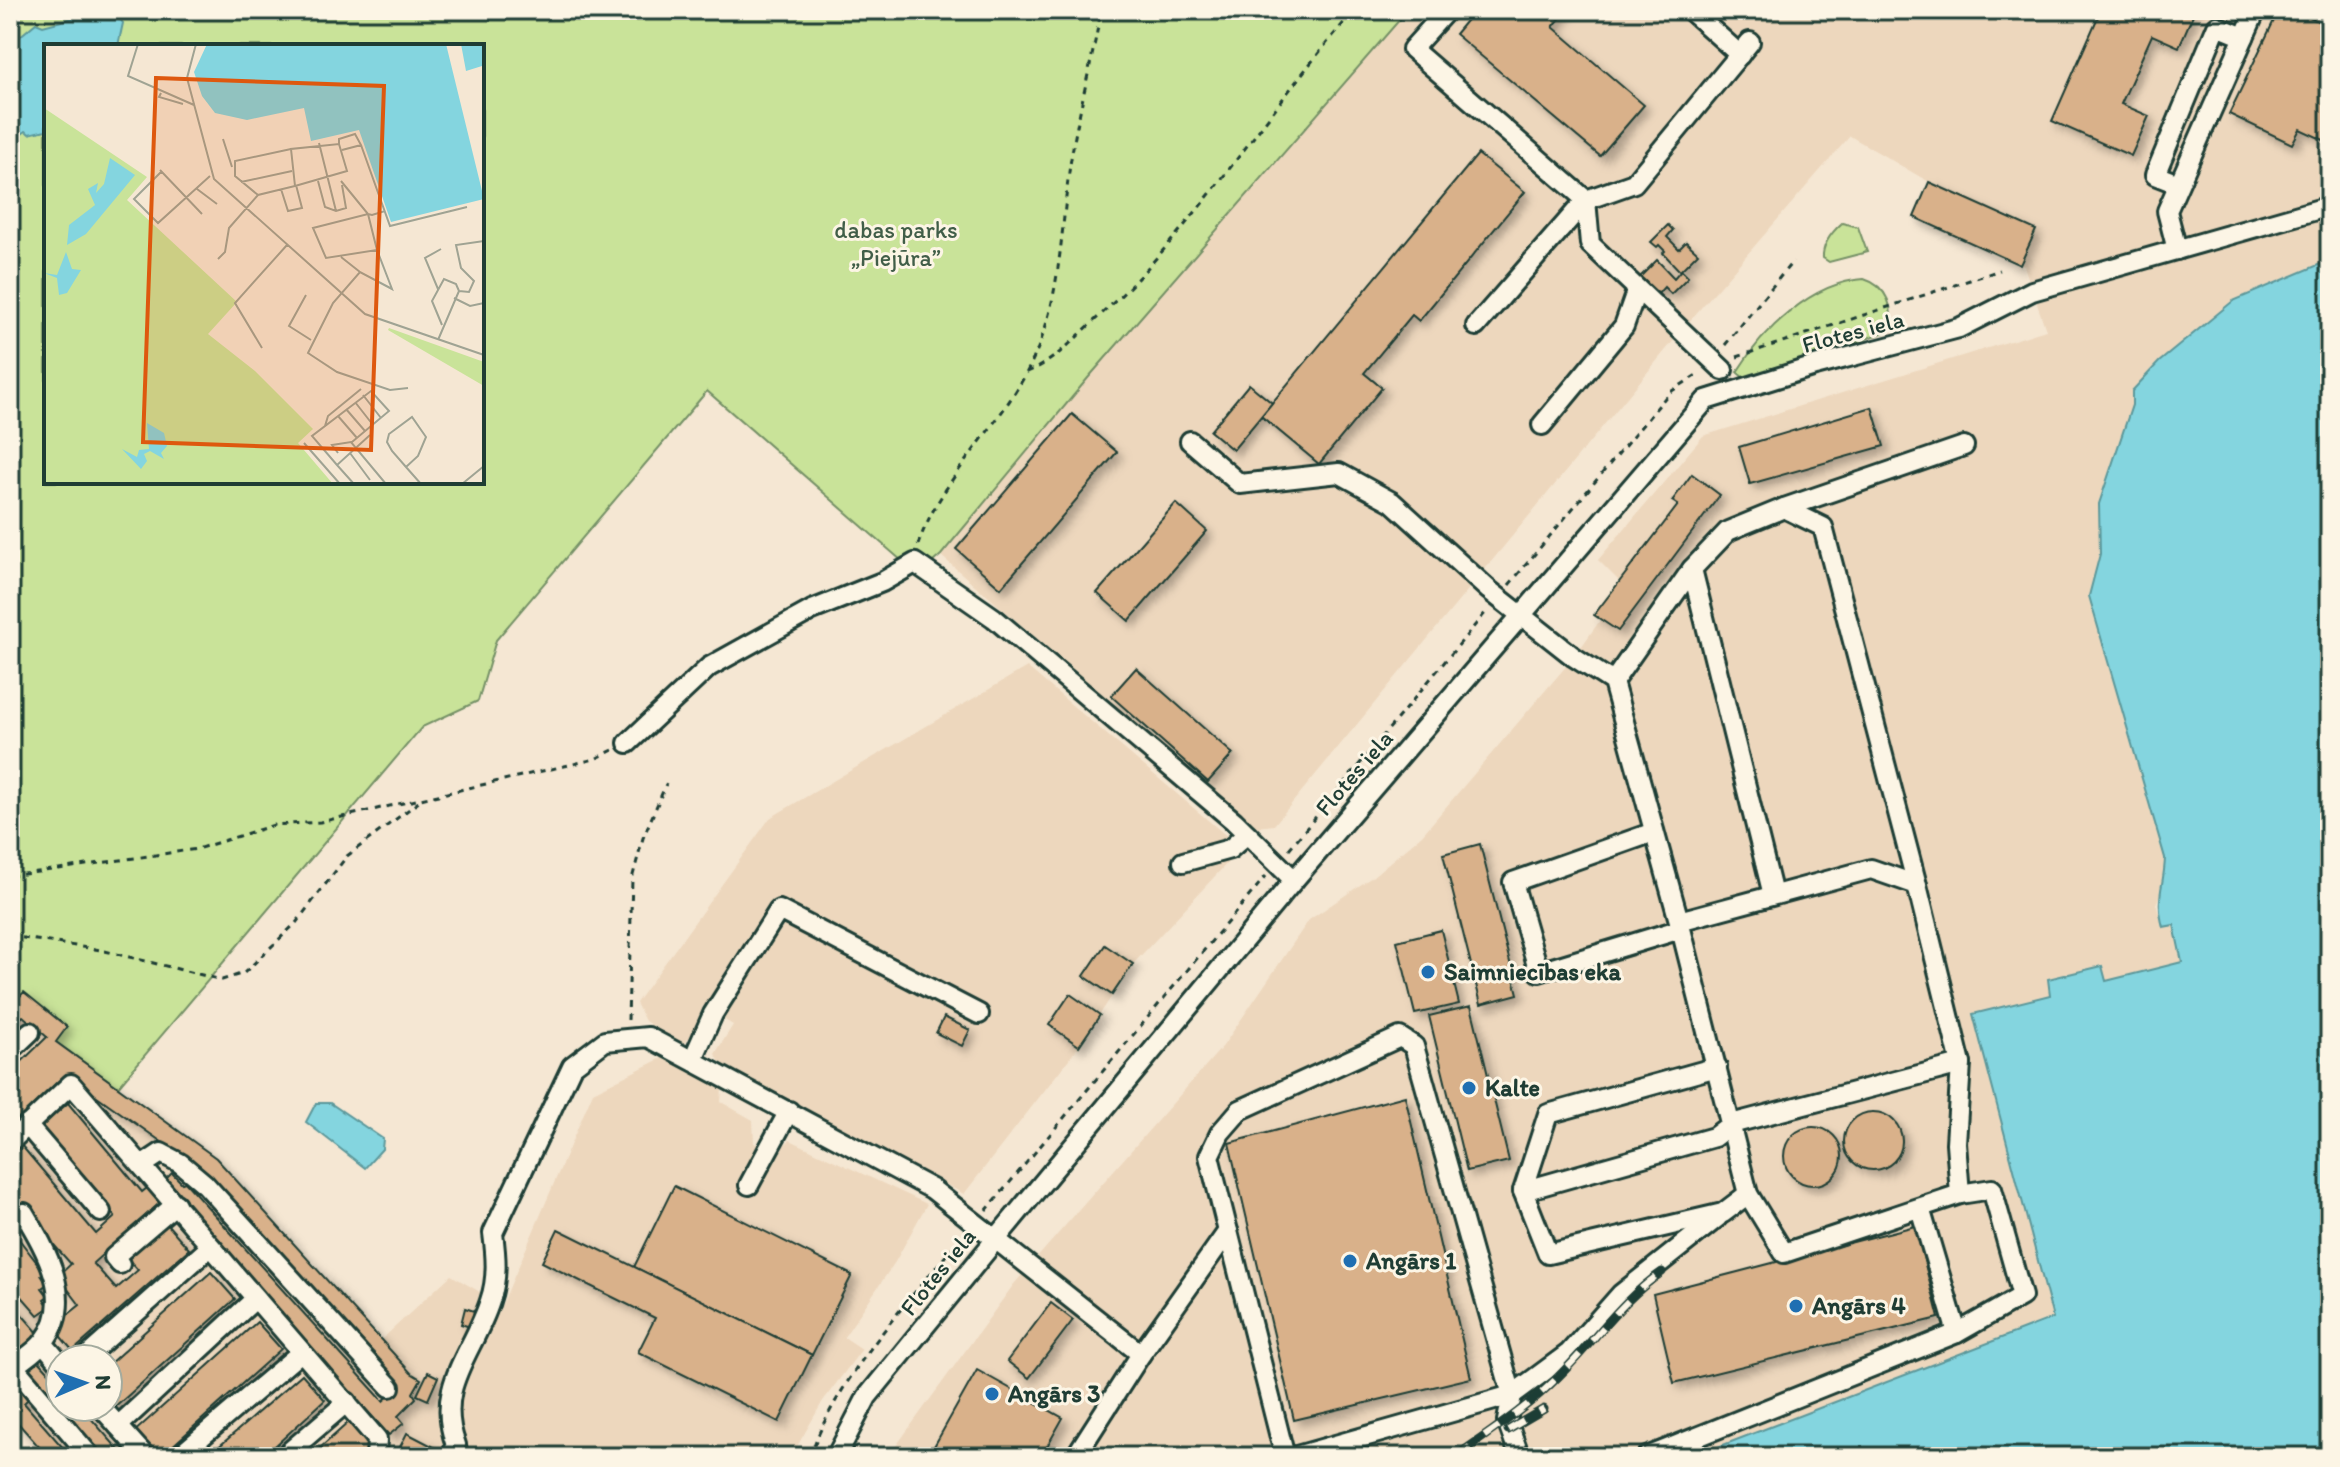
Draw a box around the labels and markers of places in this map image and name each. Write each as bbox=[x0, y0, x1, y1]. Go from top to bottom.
place label: Saimniecības eka bbox=[1444, 957, 1621, 986]
marker: Saimniecības eka bbox=[1419, 963, 1437, 981]
place label: Kalte bbox=[1485, 1073, 1540, 1102]
marker: Kalte bbox=[1460, 1079, 1478, 1097]
place label: Angārs 1 bbox=[1365, 1246, 1457, 1276]
marker: Angārs 1 bbox=[1341, 1252, 1359, 1270]
place label: Angārs 4 bbox=[1811, 1291, 1906, 1321]
marker: Angārs 4 bbox=[1787, 1297, 1805, 1315]
place label: Angārs 3 bbox=[1007, 1379, 1100, 1409]
marker: Angārs 3 bbox=[983, 1385, 1001, 1403]

